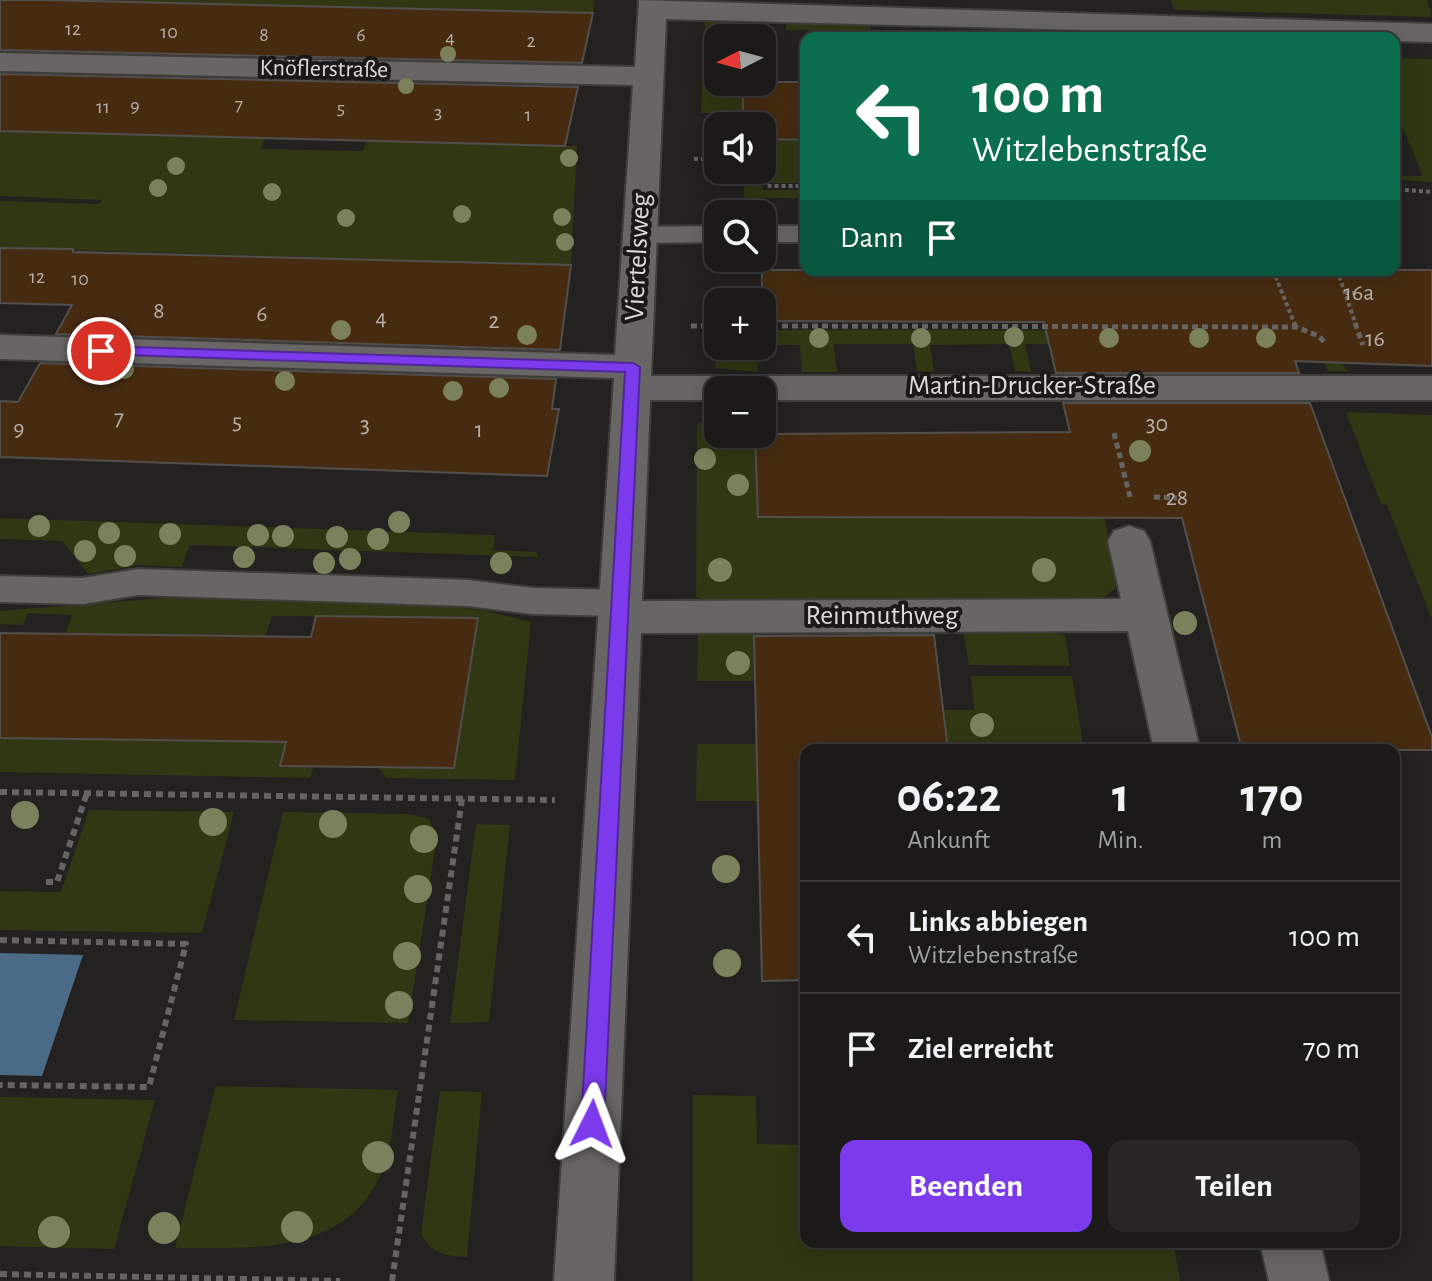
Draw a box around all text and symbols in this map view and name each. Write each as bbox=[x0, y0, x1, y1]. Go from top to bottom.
house number: 12 bbox=[65, 19, 81, 39]
house number: 10 bbox=[160, 22, 178, 42]
north arrow bbox=[704, 24, 776, 96]
map controls bbox=[704, 24, 776, 448]
house number: 8 bbox=[259, 25, 269, 45]
house number: 6 bbox=[356, 25, 366, 45]
house number: 4 bbox=[445, 28, 455, 48]
house number: 2 bbox=[526, 31, 536, 51]
street label: Knöflerstraße bbox=[260, 56, 388, 82]
icon: left bbox=[840, 64, 944, 168]
text: 100 m bbox=[972, 67, 1104, 123]
house number: 7 bbox=[235, 95, 243, 115]
house number: 9 bbox=[130, 96, 140, 116]
house number: 11 bbox=[96, 97, 110, 117]
house number: 5 bbox=[337, 98, 345, 118]
house number: 3 bbox=[434, 102, 442, 122]
house number: 1 bbox=[525, 105, 531, 125]
button: sound bbox=[704, 112, 776, 184]
text: Witzlebenstraße bbox=[972, 132, 1208, 168]
street label: Viertelsweg bbox=[621, 192, 655, 322]
button: search bbox=[704, 200, 776, 272]
icon: arrive bbox=[920, 216, 964, 260]
text: Dann bbox=[840, 223, 904, 253]
house number: 12 bbox=[29, 267, 45, 287]
house number: 10 bbox=[71, 269, 89, 289]
house number: 16a bbox=[1344, 281, 1374, 305]
button: + bbox=[704, 288, 776, 360]
house number: 8 bbox=[153, 299, 165, 323]
house number: 6 bbox=[256, 302, 268, 326]
house number: 4 bbox=[375, 306, 387, 330]
house number: 2 bbox=[489, 309, 500, 333]
pin bbox=[67, 317, 135, 385]
house number: 16 bbox=[1365, 327, 1385, 351]
icon: arrive bbox=[79, 329, 123, 373]
street label: Martin-Drucker-Straße bbox=[908, 372, 1156, 400]
button: − bbox=[704, 376, 776, 448]
house number: 7 bbox=[114, 406, 124, 430]
house number: 5 bbox=[232, 410, 242, 434]
house number: 30 bbox=[1146, 412, 1168, 436]
house number: 3 bbox=[360, 413, 370, 437]
house number: 9 bbox=[13, 417, 25, 441]
house number: 1 bbox=[475, 418, 483, 442]
house number: 28 bbox=[1166, 486, 1188, 510]
street label: Reinmuthweg bbox=[806, 602, 959, 630]
text: 06:22 bbox=[897, 773, 1001, 821]
text: 1 bbox=[1112, 773, 1129, 821]
text: 170 bbox=[1240, 773, 1303, 821]
text: Ankunft bbox=[908, 827, 990, 853]
text: Min. bbox=[1098, 827, 1144, 853]
text: m bbox=[1261, 827, 1282, 853]
text: Links abbiegen bbox=[908, 907, 1088, 937]
icon: left bbox=[840, 915, 884, 959]
text: 100 m bbox=[1289, 922, 1360, 952]
text: Witzlebenstraße bbox=[908, 942, 1078, 968]
icon: arrive bbox=[840, 1027, 884, 1071]
text: Ziel erreicht bbox=[908, 1034, 1053, 1064]
text: 70 m bbox=[1303, 1034, 1360, 1064]
position arrow bbox=[550, 1082, 634, 1166]
button: Beenden bbox=[840, 1140, 1092, 1232]
button: Teilen bbox=[1108, 1140, 1360, 1232]

